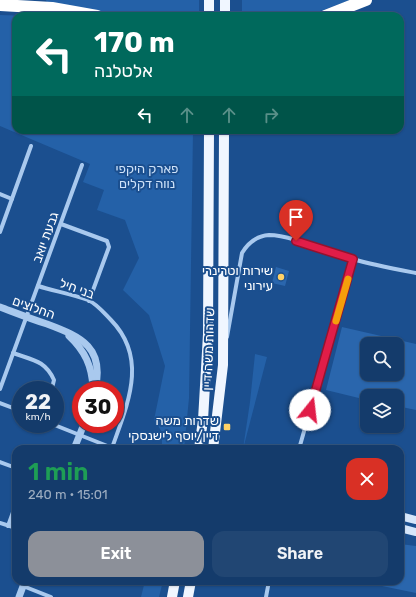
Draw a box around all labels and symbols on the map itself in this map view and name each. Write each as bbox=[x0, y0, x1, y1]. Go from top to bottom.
park label: פארק היקפי נווה דקלים bbox=[115, 161, 179, 191]
pin bbox=[279, 200, 313, 241]
street label: גבעת יואב bbox=[29, 209, 62, 265]
place label: שירות וטרינרי עירוני bbox=[202, 263, 273, 293]
marker: שירות וטרינרי עירוני bbox=[276, 272, 286, 282]
street label: בני חיל bbox=[57, 275, 97, 302]
street label: החלוצים bbox=[11, 293, 57, 322]
street label: שדרות משה דיין bbox=[200, 307, 217, 391]
speed limit sign: 30 bbox=[72, 381, 124, 433]
position arrow bbox=[289, 389, 331, 431]
place label: שדרות משה דיין/יוסף לישנסקי bbox=[128, 413, 219, 443]
marker: שדרות משה דיין/יוסף לישנסקי bbox=[222, 422, 232, 432]

